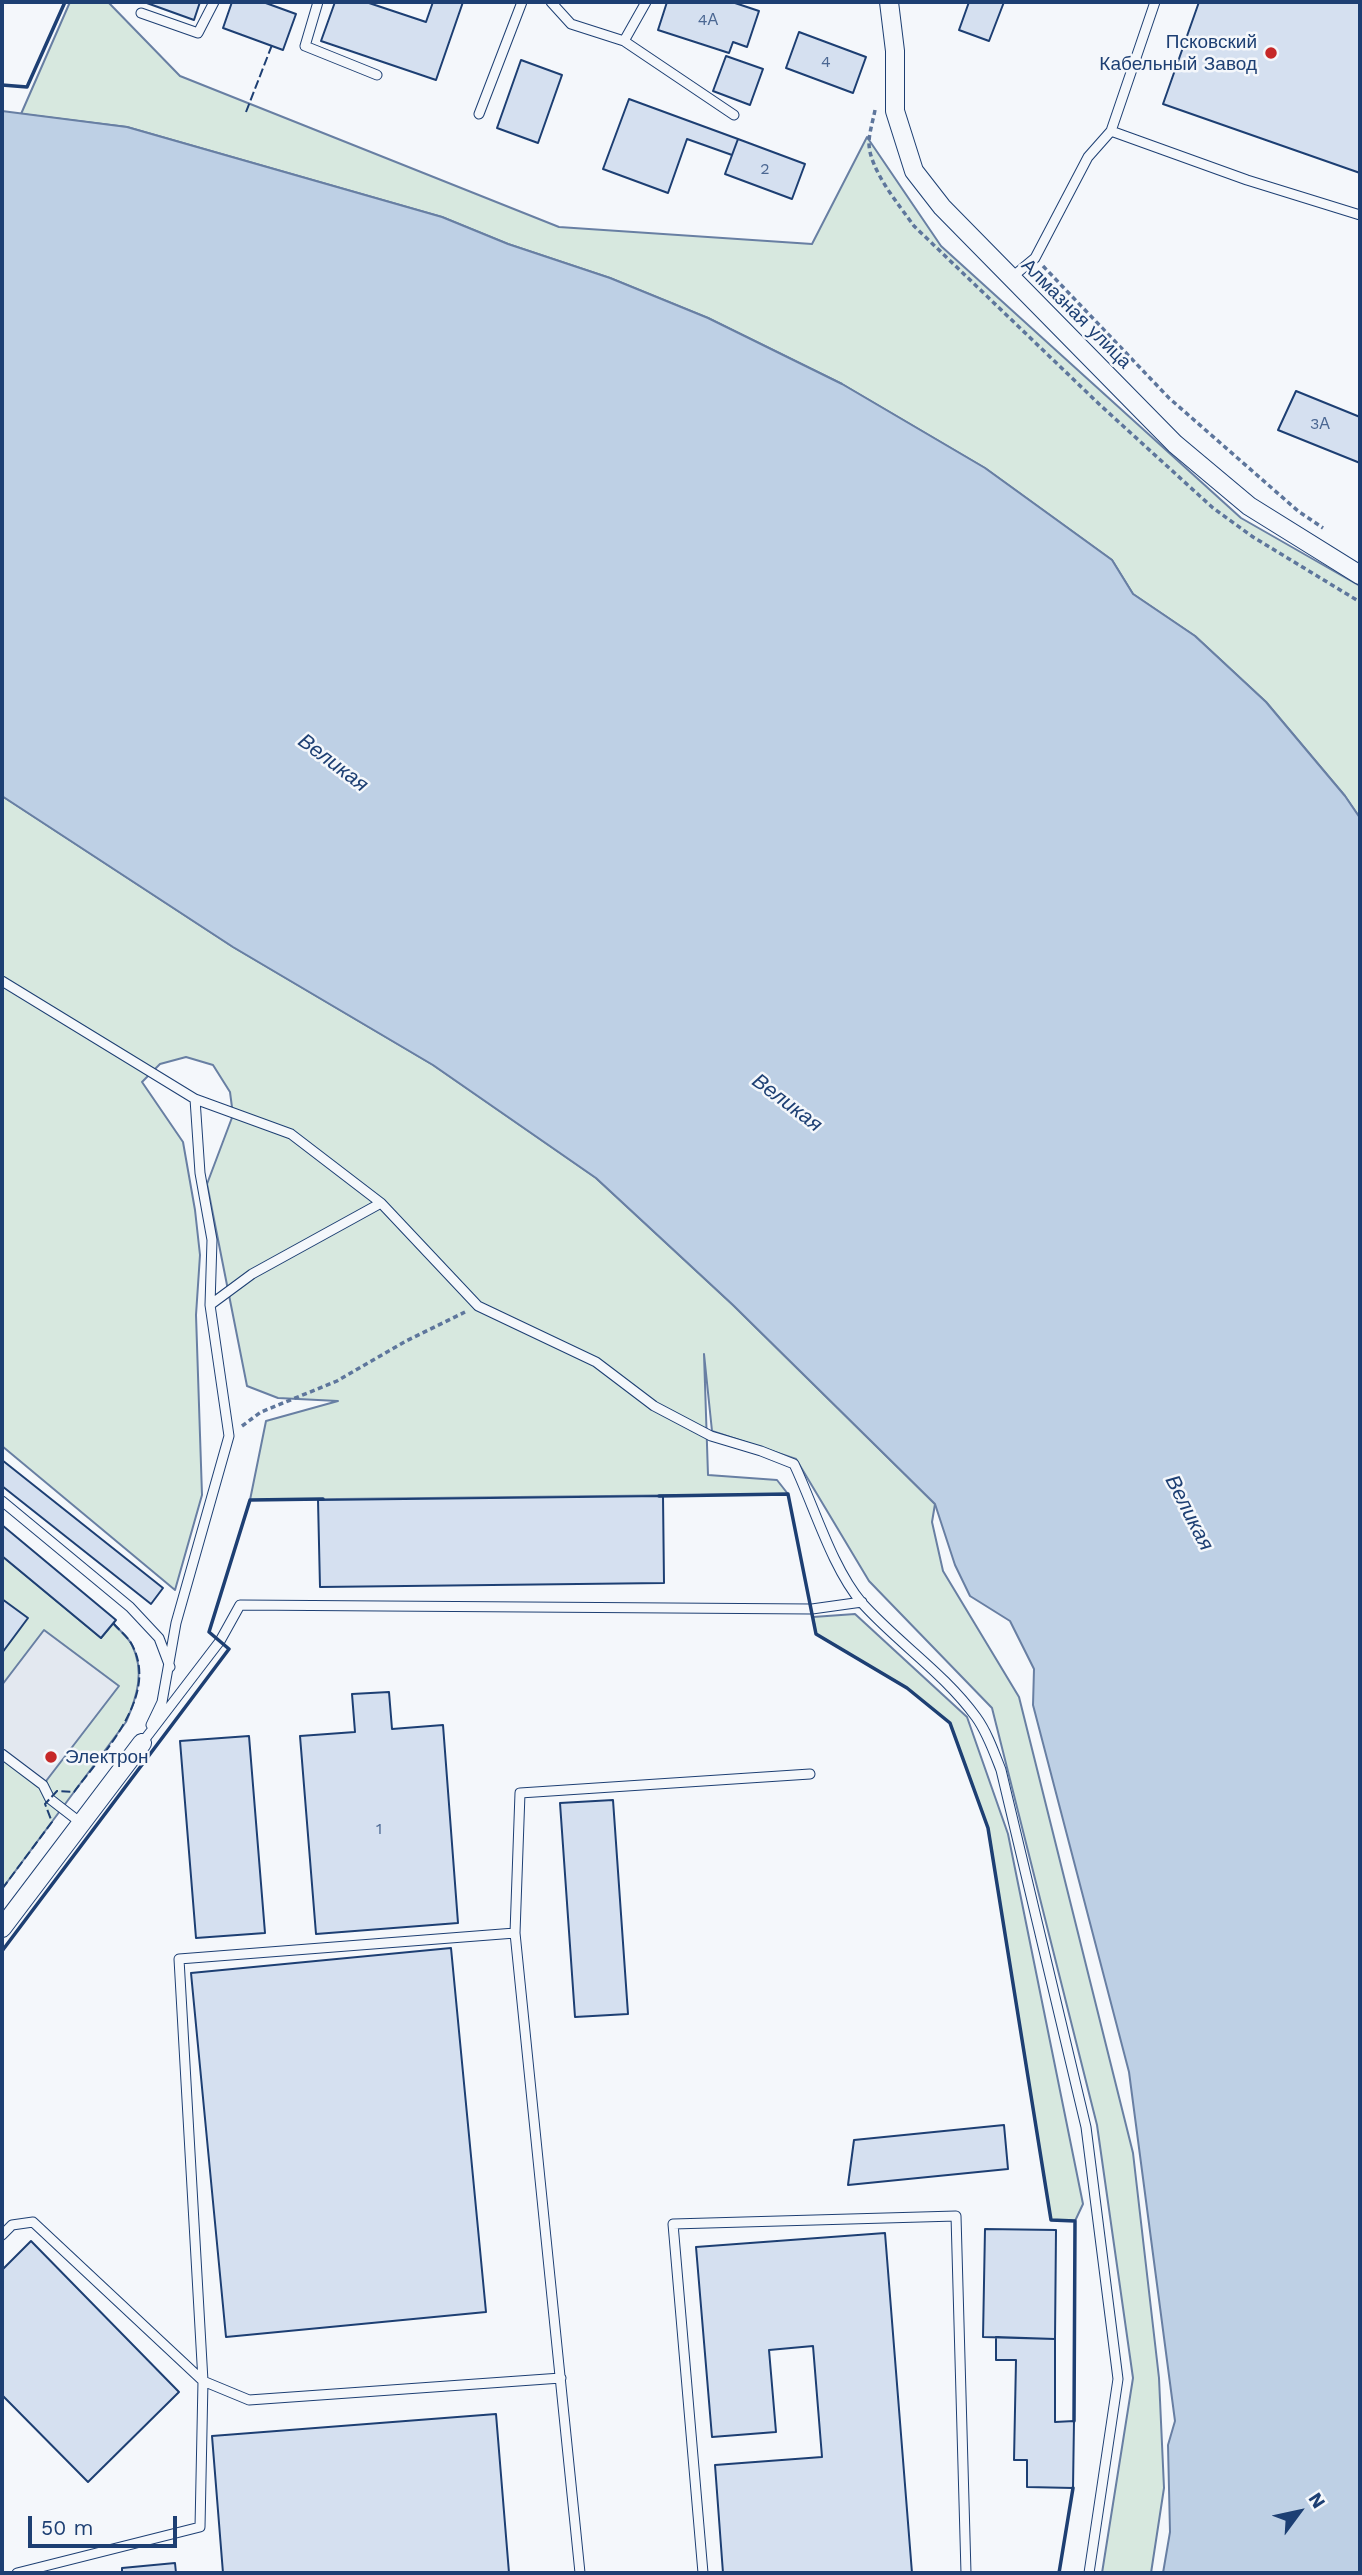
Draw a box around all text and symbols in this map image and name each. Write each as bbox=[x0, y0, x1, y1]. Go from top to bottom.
house number: 4А bbox=[698, 10, 718, 30]
place label: Псковский Кабельный Завод bbox=[1099, 31, 1257, 75]
marker: Псковский Кабельный Завод bbox=[1263, 45, 1279, 61]
house number: 4 bbox=[821, 52, 831, 72]
house number: 2 bbox=[760, 159, 770, 179]
street label: Алмазная улица bbox=[1016, 254, 1136, 374]
house number: 3А bbox=[1310, 414, 1330, 434]
water label: Великая bbox=[293, 728, 373, 798]
water label: Великая bbox=[747, 1068, 827, 1138]
water label: Великая bbox=[1159, 1471, 1219, 1555]
place label: Электрон bbox=[65, 1746, 149, 1768]
marker: Электрон bbox=[43, 1749, 59, 1765]
house number: 1 bbox=[376, 1819, 382, 1839]
north arrow bbox=[1264, 2477, 1334, 2547]
text: N bbox=[1304, 2488, 1331, 2512]
scale bar bbox=[32, 2502, 180, 2546]
text: 50 m bbox=[41, 2515, 93, 2540]

